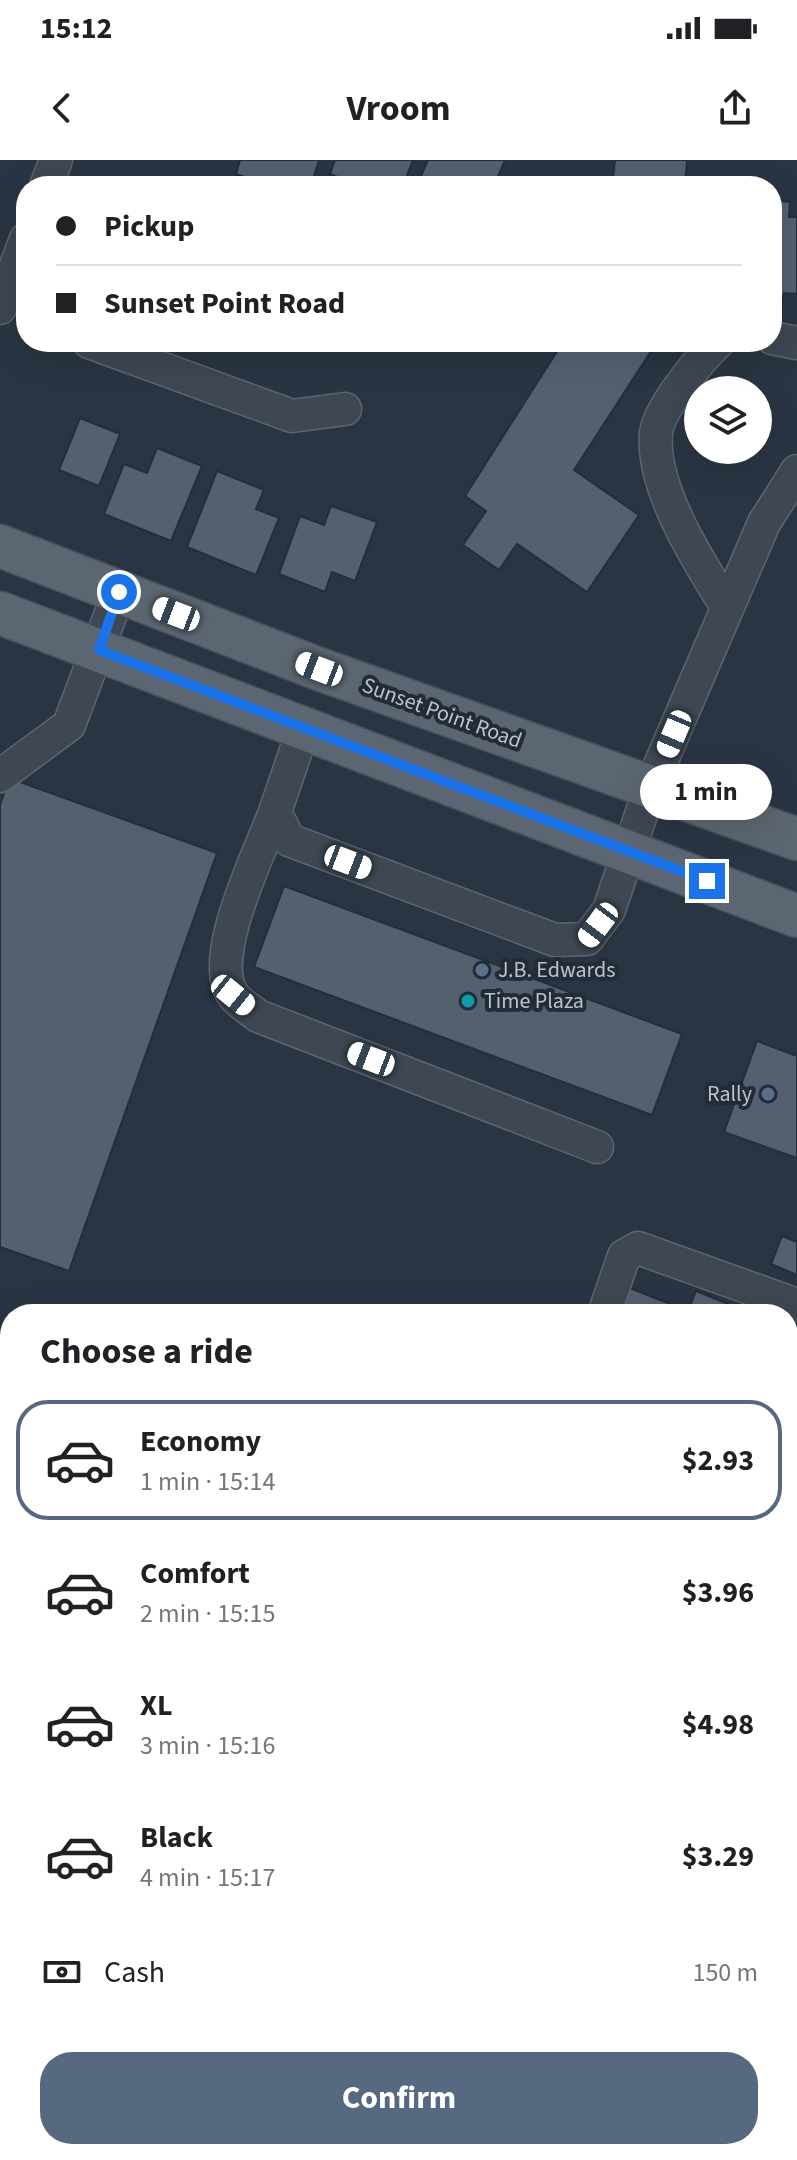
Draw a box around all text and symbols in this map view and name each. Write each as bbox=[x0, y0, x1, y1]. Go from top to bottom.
text: 15:12 bbox=[40, 7, 112, 50]
text: Vroom bbox=[346, 83, 451, 134]
icon: back bbox=[40, 86, 84, 130]
icon: share bbox=[713, 86, 757, 130]
text: Pickup bbox=[104, 205, 194, 248]
text: Sunset Point Road bbox=[104, 282, 345, 325]
map controls bbox=[684, 376, 772, 464]
button: layers bbox=[684, 376, 772, 464]
route start bbox=[101, 574, 137, 610]
car bbox=[149, 594, 203, 634]
car bbox=[292, 649, 346, 689]
street label: Sunset Point Road bbox=[358, 669, 526, 757]
car bbox=[654, 707, 694, 761]
callout: 1 min bbox=[641, 765, 773, 821]
text: 1 min bbox=[674, 773, 738, 810]
car bbox=[321, 842, 375, 882]
route end bbox=[689, 863, 725, 899]
car bbox=[574, 899, 622, 951]
place label: J.B. Edwards bbox=[498, 954, 615, 986]
marker: J.B. Edwards bbox=[473, 961, 491, 979]
car bbox=[207, 971, 259, 1019]
place label: Time Plaza bbox=[484, 985, 584, 1017]
marker: Time Plaza bbox=[459, 992, 477, 1010]
car bbox=[344, 1039, 398, 1079]
place label: Rally bbox=[707, 1078, 753, 1110]
marker: Rally bbox=[759, 1085, 777, 1103]
text: Choose a ride bbox=[40, 1326, 253, 1377]
text: Economy bbox=[140, 1420, 261, 1463]
icon: car bbox=[44, 1424, 116, 1496]
text: $2.93 bbox=[682, 1439, 754, 1482]
text: 1 min · 15:14 bbox=[140, 1463, 275, 1500]
text: Comfort bbox=[140, 1552, 250, 1595]
icon: car bbox=[44, 1556, 116, 1628]
text: $3.96 bbox=[682, 1571, 754, 1614]
text: 2 min · 15:15 bbox=[140, 1595, 275, 1632]
text: XL bbox=[140, 1684, 173, 1727]
icon: car bbox=[44, 1688, 116, 1760]
text: $4.98 bbox=[682, 1703, 754, 1746]
text: 3 min · 15:16 bbox=[140, 1727, 275, 1764]
text: Black bbox=[140, 1816, 213, 1859]
icon: car bbox=[44, 1820, 116, 1892]
text: $3.29 bbox=[682, 1835, 754, 1878]
text: 4 min · 15:17 bbox=[140, 1859, 275, 1896]
icon: cash bbox=[40, 1950, 84, 1994]
text: Cash bbox=[104, 1951, 165, 1994]
text: 150 m bbox=[692, 1954, 758, 1991]
button: Confirm bbox=[40, 2052, 758, 2144]

